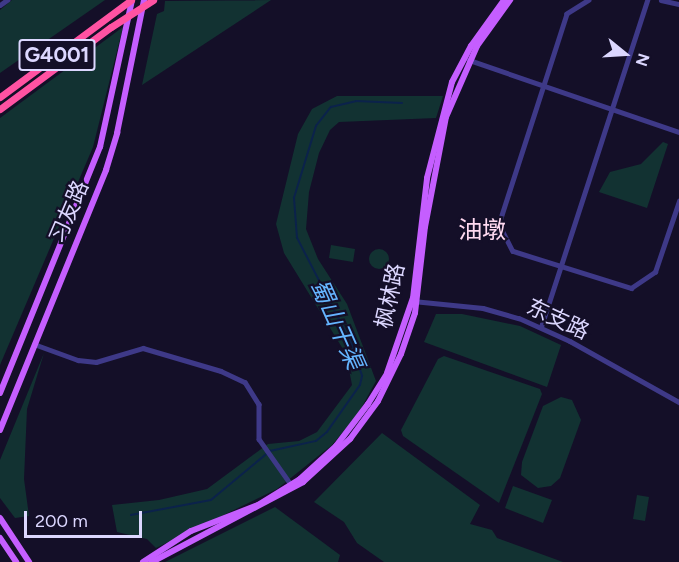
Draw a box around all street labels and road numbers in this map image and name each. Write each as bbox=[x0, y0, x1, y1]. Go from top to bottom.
road number: G4001 bbox=[18, 37, 96, 73]
street label: 习友路 bbox=[44, 176, 94, 248]
street label: 枫林路 bbox=[370, 261, 410, 331]
street label: 东支路 bbox=[523, 293, 593, 345]

